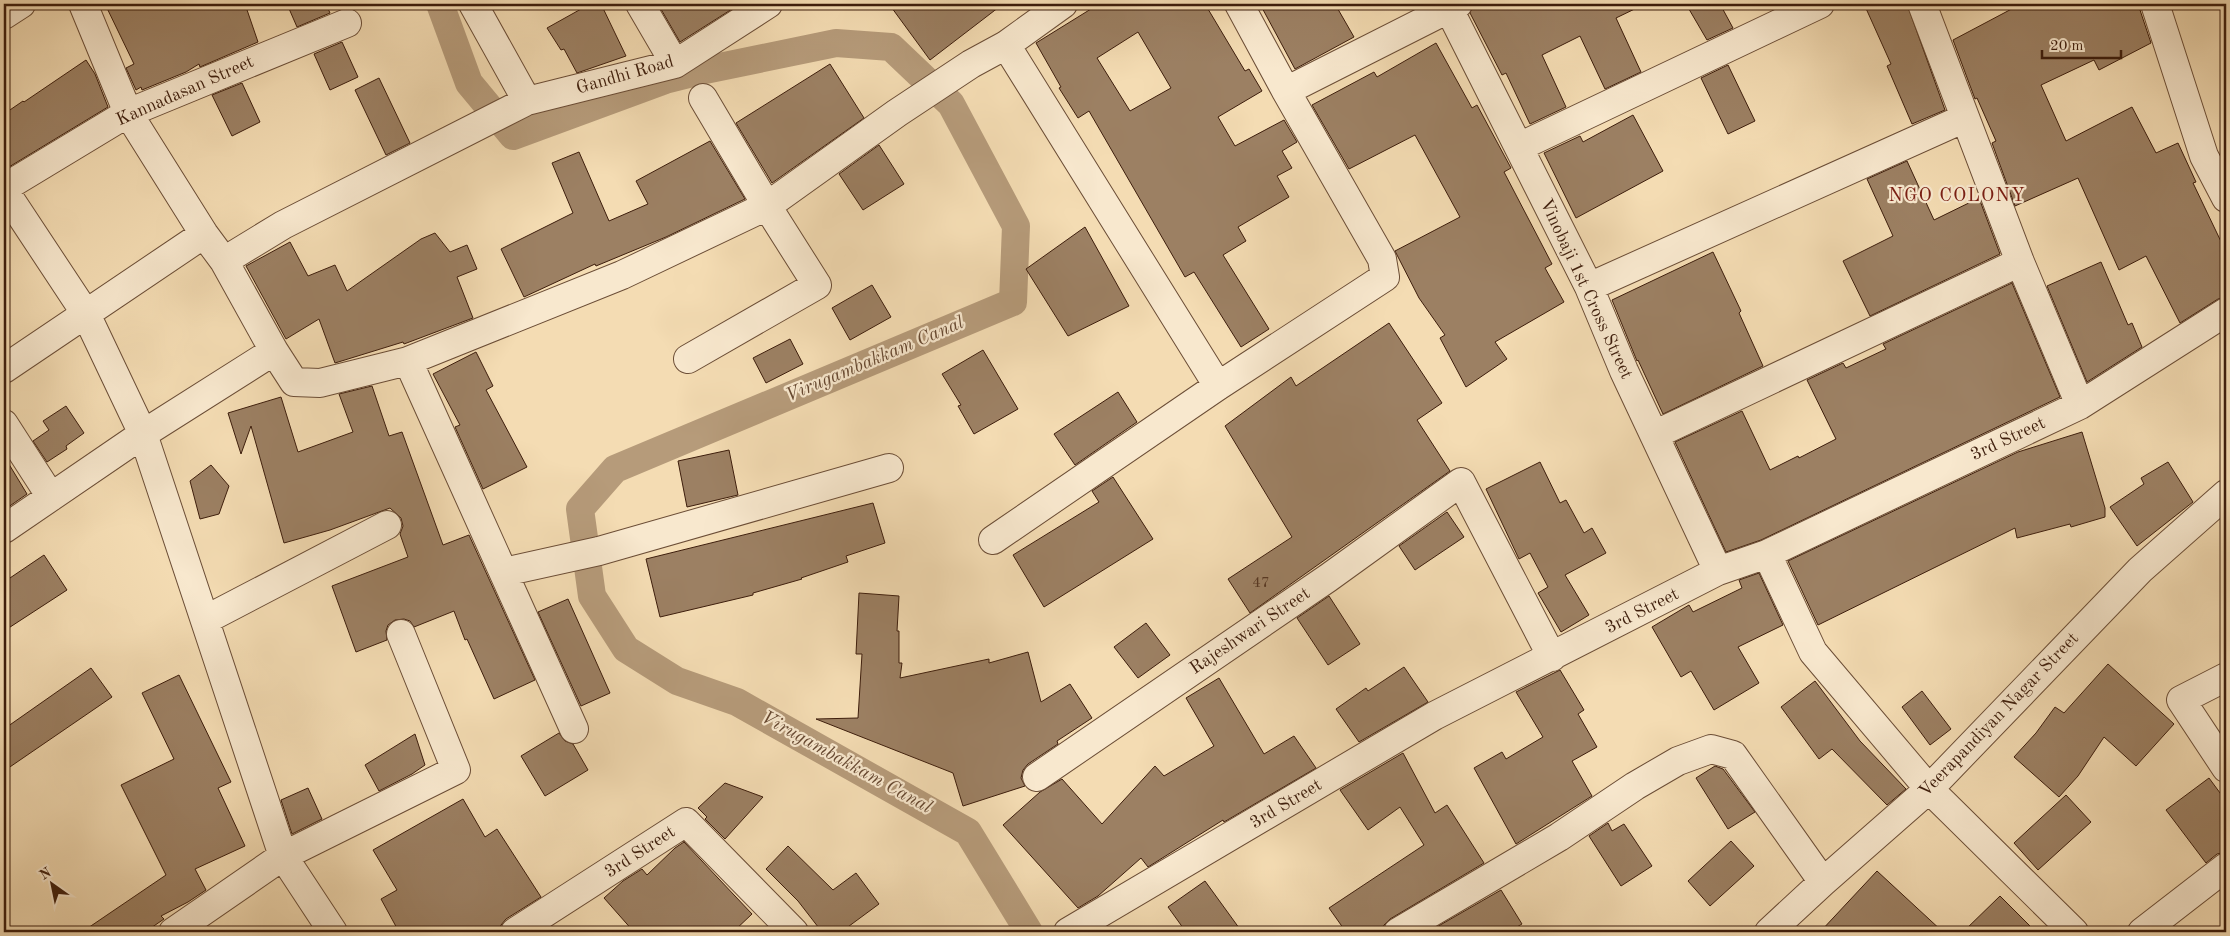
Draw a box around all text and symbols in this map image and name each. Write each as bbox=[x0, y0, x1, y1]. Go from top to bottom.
scale bar bbox=[2042, 28, 2121, 60]
text: 20 m bbox=[2050, 39, 2084, 54]
street label: Gandhi Road bbox=[574, 52, 676, 98]
street label: Kannadasan Street bbox=[114, 53, 256, 129]
district label: NGO COLONY bbox=[1888, 187, 2026, 206]
street label: Vinobaji 1st Cross Street bbox=[1536, 196, 1636, 382]
water label: Virugambakkam Canal bbox=[783, 314, 967, 406]
street label: 3rd Street bbox=[1968, 414, 2048, 464]
house number: 47 bbox=[1252, 576, 1270, 591]
street label: Rajeshwari Street bbox=[1187, 584, 1313, 678]
street label: 3rd Street bbox=[1602, 585, 1682, 637]
street label: Veerapandiyan Nagar Street bbox=[1916, 629, 2082, 801]
water label: Virugambakkam Canal bbox=[757, 708, 935, 818]
street label: 3rd Street bbox=[1247, 776, 1325, 832]
street label: 3rd Street bbox=[602, 823, 678, 881]
north arrow bbox=[28, 858, 78, 908]
text: N bbox=[37, 865, 54, 883]

